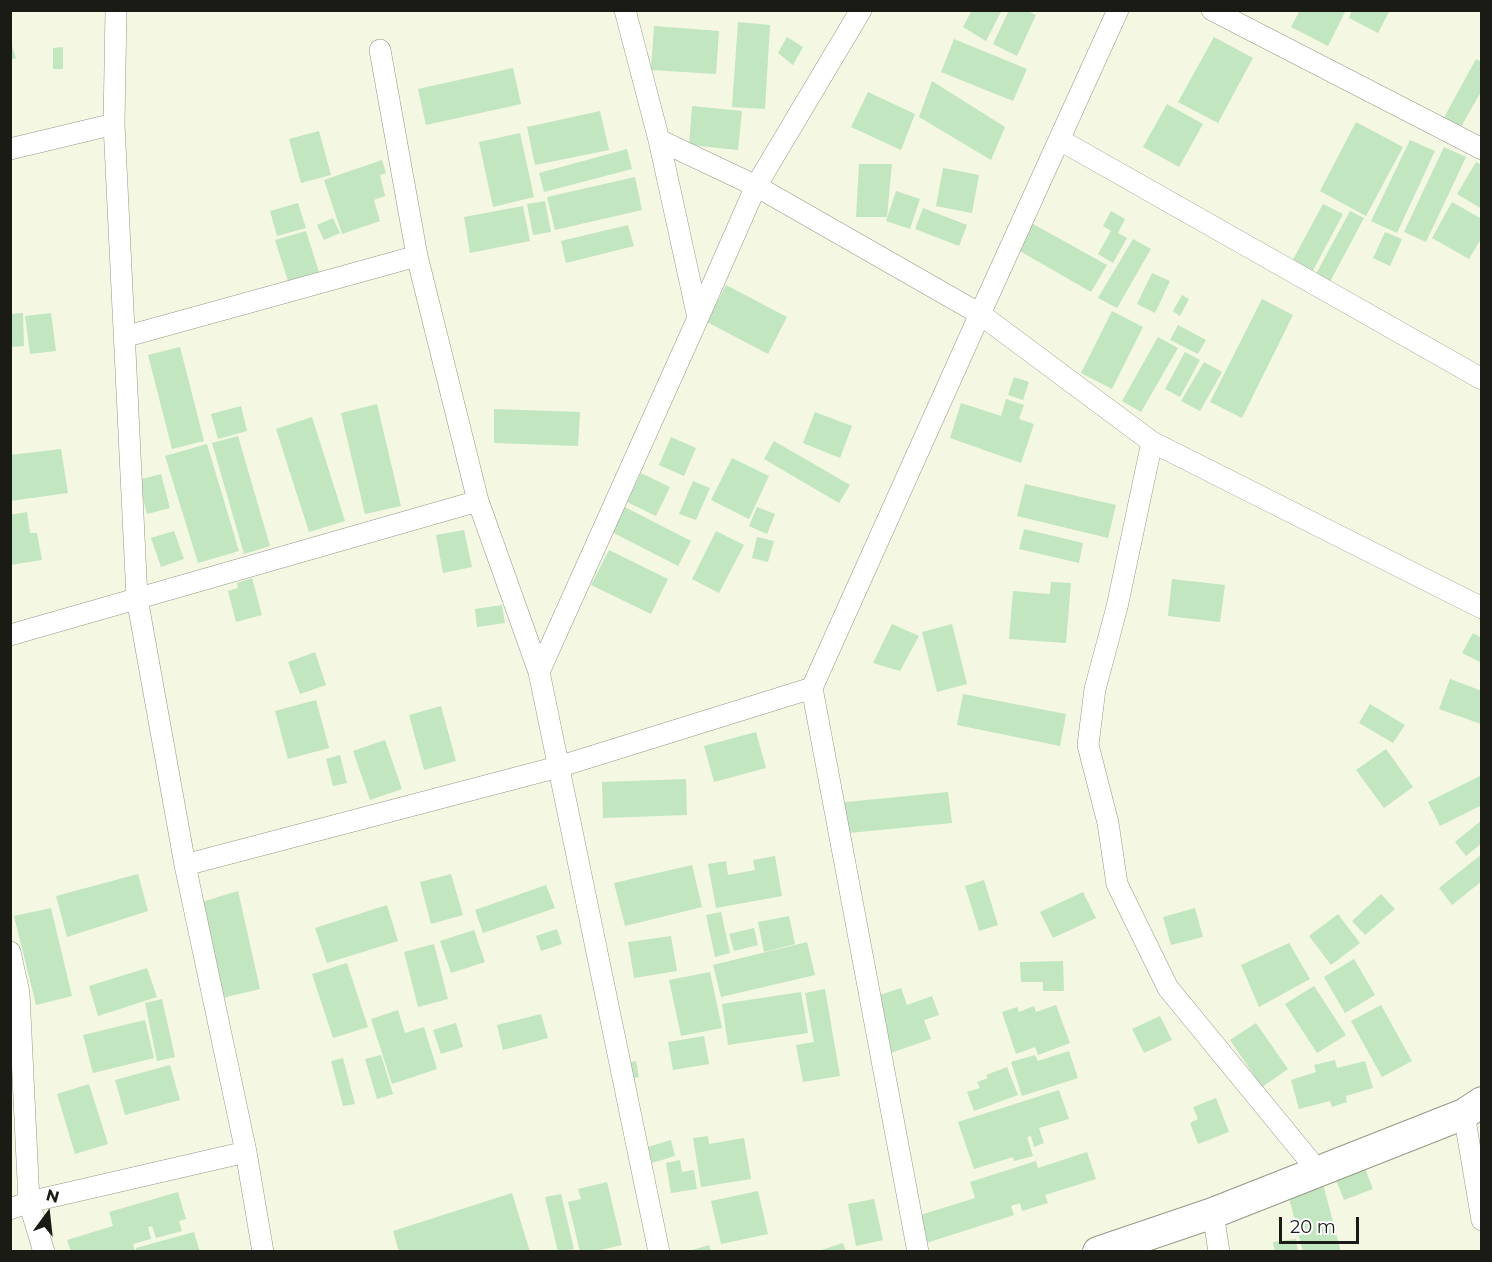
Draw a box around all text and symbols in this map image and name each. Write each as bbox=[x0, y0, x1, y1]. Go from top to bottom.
north arrow bbox=[18, 1184, 78, 1244]
text: N bbox=[44, 1185, 61, 1207]
scale bar bbox=[1282, 1205, 1362, 1243]
text: 20 m bbox=[1290, 1216, 1336, 1238]

